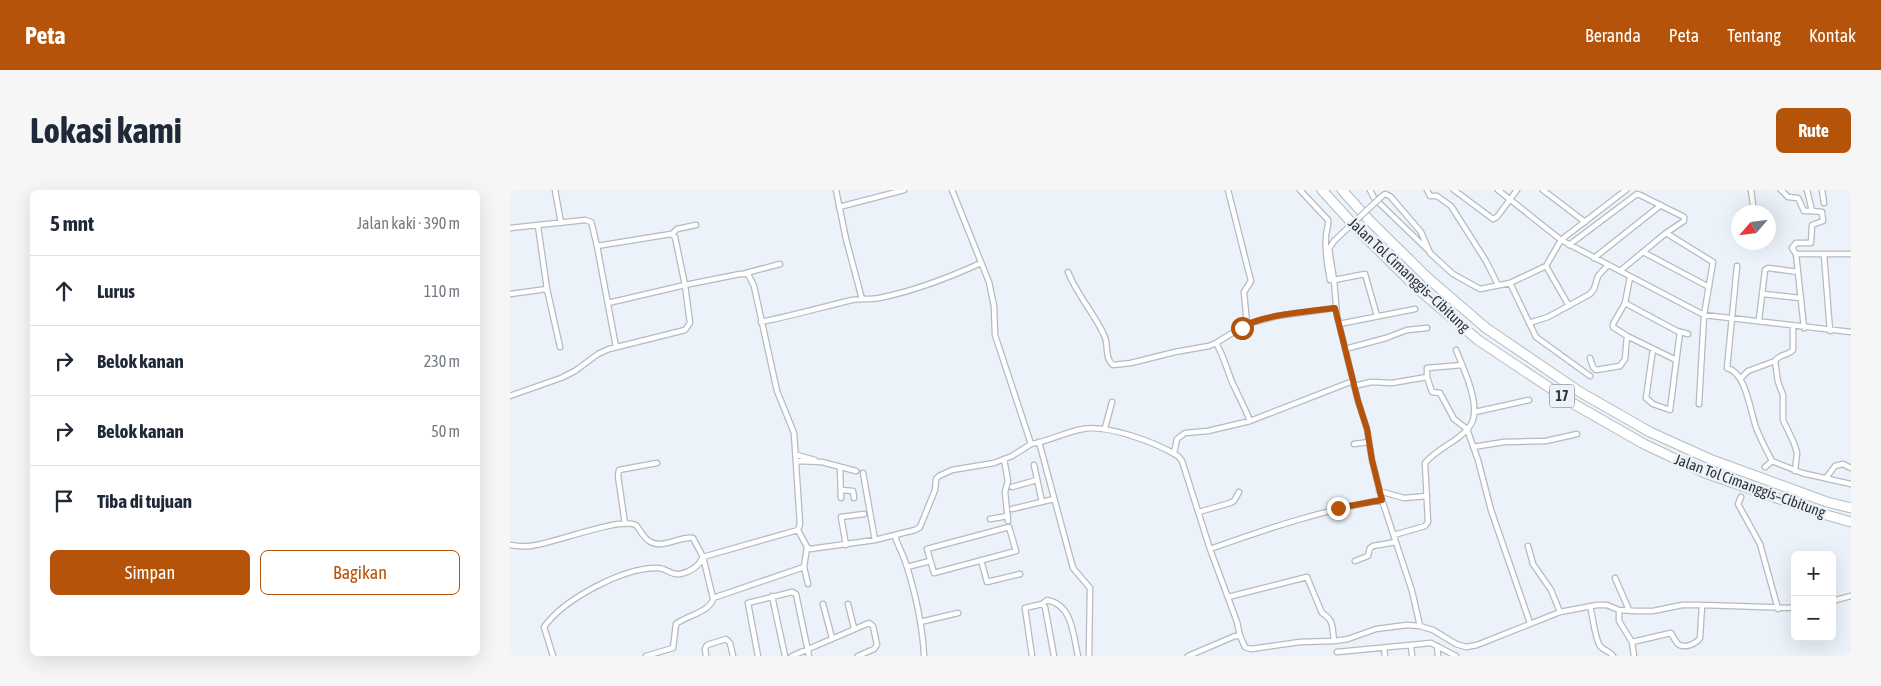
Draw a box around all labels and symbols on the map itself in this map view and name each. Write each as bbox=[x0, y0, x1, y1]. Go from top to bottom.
north arrow bbox=[1731, 205, 1776, 250]
street label: Jalan Tol Cimanggis–Cibitung bbox=[1345, 214, 1474, 336]
route start bbox=[1231, 317, 1254, 340]
road number: 17 bbox=[1550, 385, 1574, 408]
street label: Jalan Tol Cimanggis–Cibitung bbox=[1672, 450, 1829, 521]
route end bbox=[1327, 497, 1350, 520]

